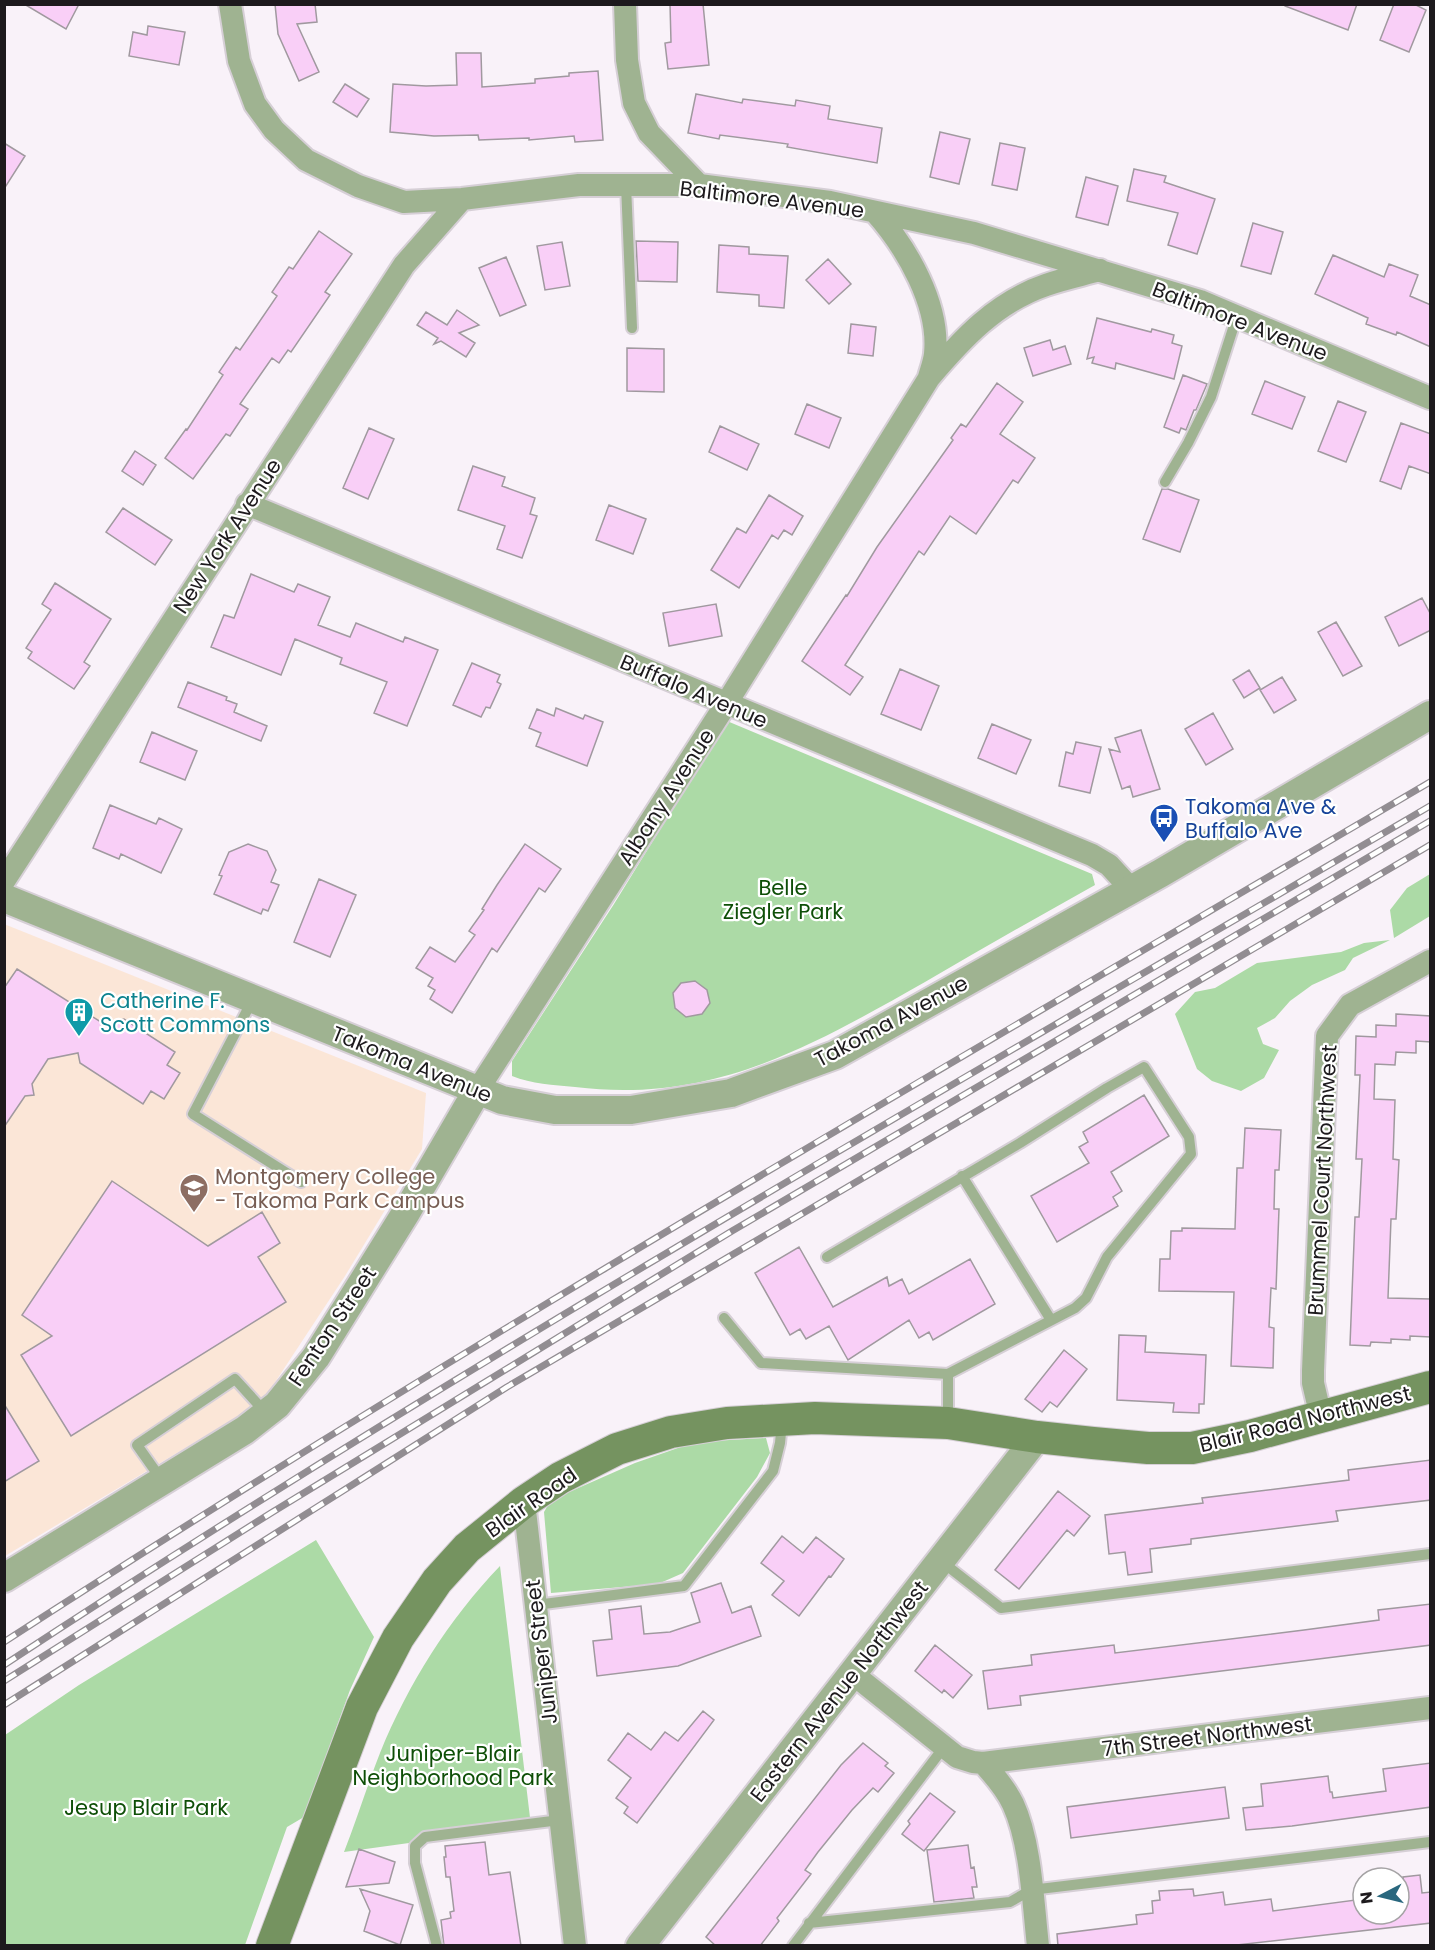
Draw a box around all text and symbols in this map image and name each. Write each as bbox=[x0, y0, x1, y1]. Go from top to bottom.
street label: Baltimore Avenue bbox=[678, 173, 866, 225]
street label: Baltimore Avenue bbox=[1148, 274, 1332, 368]
street label: New York Avenue bbox=[166, 453, 288, 619]
street label: Buffalo Avenue bbox=[616, 647, 772, 735]
street label: Albany Avenue bbox=[611, 723, 721, 871]
place label: Takoma Ave & Buffalo Ave bbox=[1185, 792, 1337, 845]
bus stop icon: Takoma Ave & Buffalo Ave bbox=[1148, 802, 1180, 844]
park label: Belle Ziegler Park bbox=[723, 873, 843, 926]
street label: Takoma Avenue bbox=[809, 968, 973, 1074]
place label: Catherine F. Scott Commons bbox=[100, 986, 270, 1039]
building icon: Catherine F. Scott Commons bbox=[63, 996, 95, 1038]
street label: Takoma Avenue bbox=[328, 1019, 496, 1109]
street label: Brummel Court Northwest bbox=[1300, 1044, 1344, 1316]
place label: Montgomery College - Takoma Park Campus bbox=[215, 1162, 465, 1215]
school or university icon: Montgomery College - Takoma Park Campus bbox=[178, 1172, 210, 1214]
street label: Fenton Street bbox=[281, 1260, 383, 1392]
street label: Blair Road Northwest bbox=[1196, 1379, 1414, 1459]
street label: Blair Road bbox=[479, 1460, 583, 1544]
street label: Eastern Avenue Northwest bbox=[743, 1574, 935, 1808]
street label: Juniper Street bbox=[518, 1578, 564, 1726]
street label: 7th Street Northwest bbox=[1100, 1709, 1314, 1763]
park label: Juniper-Blair Neighborhood Park bbox=[352, 1739, 554, 1792]
park label: Jesup Blair Park bbox=[64, 1793, 228, 1822]
north arrow bbox=[1351, 1866, 1411, 1926]
text: N bbox=[1354, 1890, 1379, 1905]

